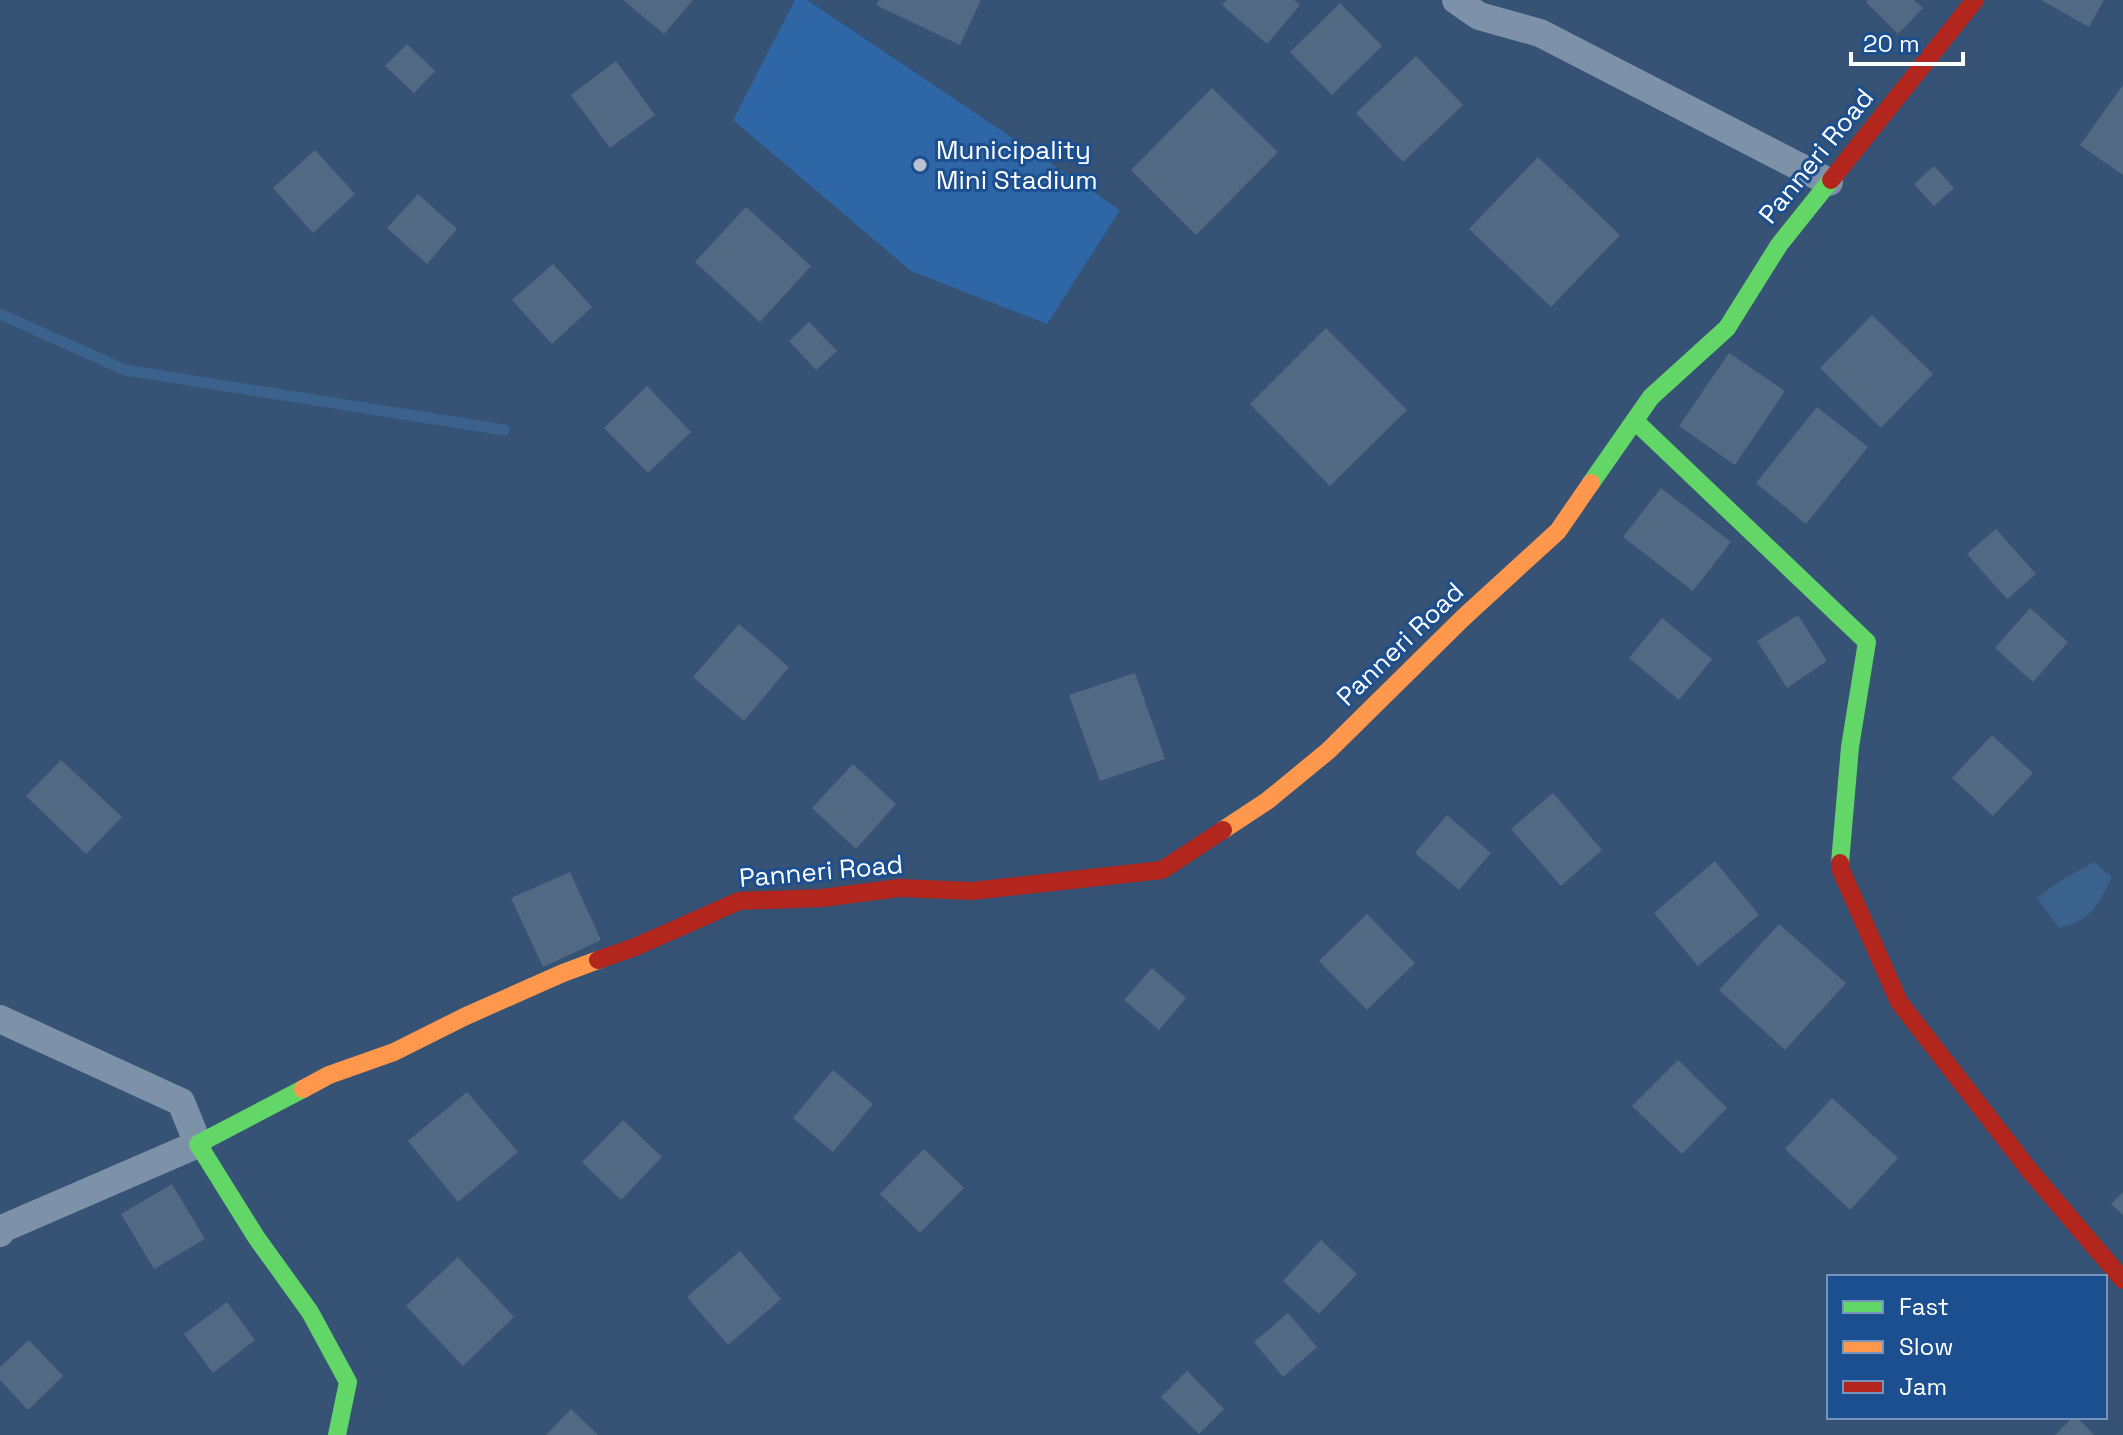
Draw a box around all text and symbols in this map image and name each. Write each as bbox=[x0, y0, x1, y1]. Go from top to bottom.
scale bar bbox=[1851, 16, 1963, 66]
text: 20 m bbox=[1863, 28, 1920, 59]
street label: Panneri Road bbox=[1751, 81, 1881, 231]
place label: Municipality Mini Stadium bbox=[936, 133, 1098, 197]
marker: Municipality Mini Stadium bbox=[911, 156, 929, 174]
street label: Panneri Road bbox=[1329, 575, 1471, 713]
street label: Panneri Road bbox=[738, 847, 904, 895]
legend bbox=[1827, 1275, 2107, 1419]
text: Fast bbox=[1899, 1291, 1949, 1322]
text: Slow bbox=[1899, 1331, 1953, 1362]
text: Jam bbox=[1899, 1371, 1947, 1402]

